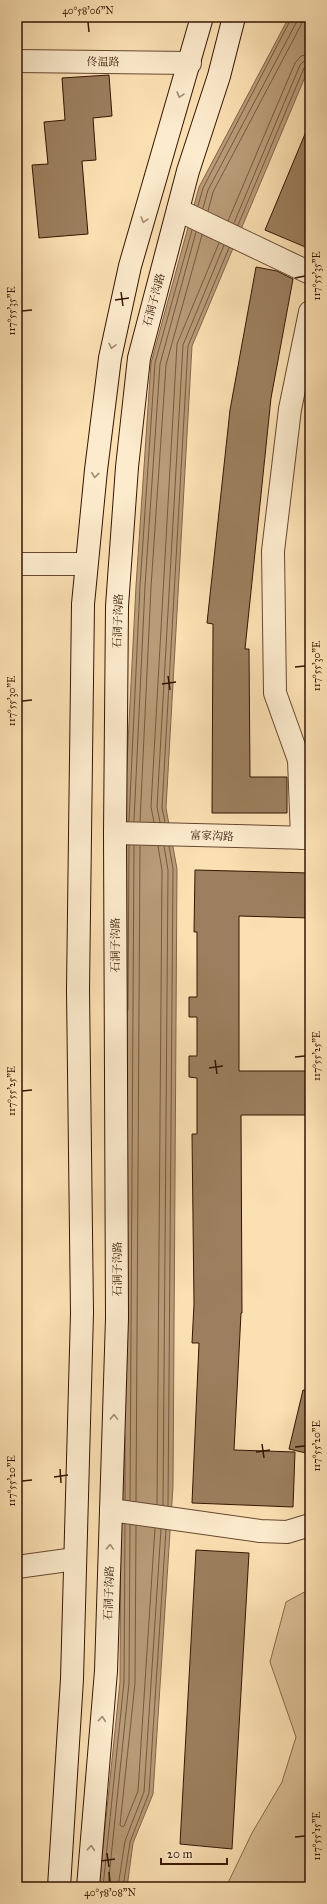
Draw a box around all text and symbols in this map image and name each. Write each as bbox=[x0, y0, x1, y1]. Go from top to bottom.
text: 40°58'06"N bbox=[62, 5, 114, 17]
street label: 佟温路 bbox=[86, 55, 120, 69]
one-way arrow bbox=[176, 91, 185, 98]
one-way arrow bbox=[140, 216, 149, 223]
text: 117°55'35"E bbox=[311, 251, 323, 301]
street label: 石洞子沟路 bbox=[141, 272, 167, 328]
text: 117°55'35"E bbox=[6, 286, 18, 336]
one-way arrow bbox=[109, 343, 117, 349]
one-way arrow bbox=[91, 472, 100, 478]
street label: 石洞子沟路 bbox=[111, 593, 125, 649]
text: 117°55'30"E bbox=[311, 641, 323, 691]
text: 117°55'30"E bbox=[6, 676, 18, 726]
street label: 富家沟路 bbox=[190, 829, 234, 843]
street label: 石洞子沟路 bbox=[109, 918, 122, 973]
text: 117°55'25"E bbox=[311, 1031, 323, 1081]
text: 117°55'25"E bbox=[6, 1066, 18, 1116]
street label: 石洞子沟路 bbox=[111, 1242, 124, 1297]
one-way arrow bbox=[110, 1414, 118, 1420]
text: 117°55'20"E bbox=[311, 1420, 323, 1472]
text: 117°55'20"E bbox=[6, 1455, 18, 1507]
one-way arrow bbox=[106, 1544, 114, 1550]
street label: 石洞子沟路 bbox=[102, 1565, 116, 1621]
one-way arrow bbox=[98, 1716, 107, 1722]
text: 117°55'15"E bbox=[311, 1812, 323, 1861]
scale bar bbox=[161, 1840, 227, 1866]
one-way arrow bbox=[87, 1845, 96, 1851]
text: 20 m bbox=[167, 1847, 193, 1861]
text: 40°58'08"N bbox=[84, 1887, 136, 1899]

